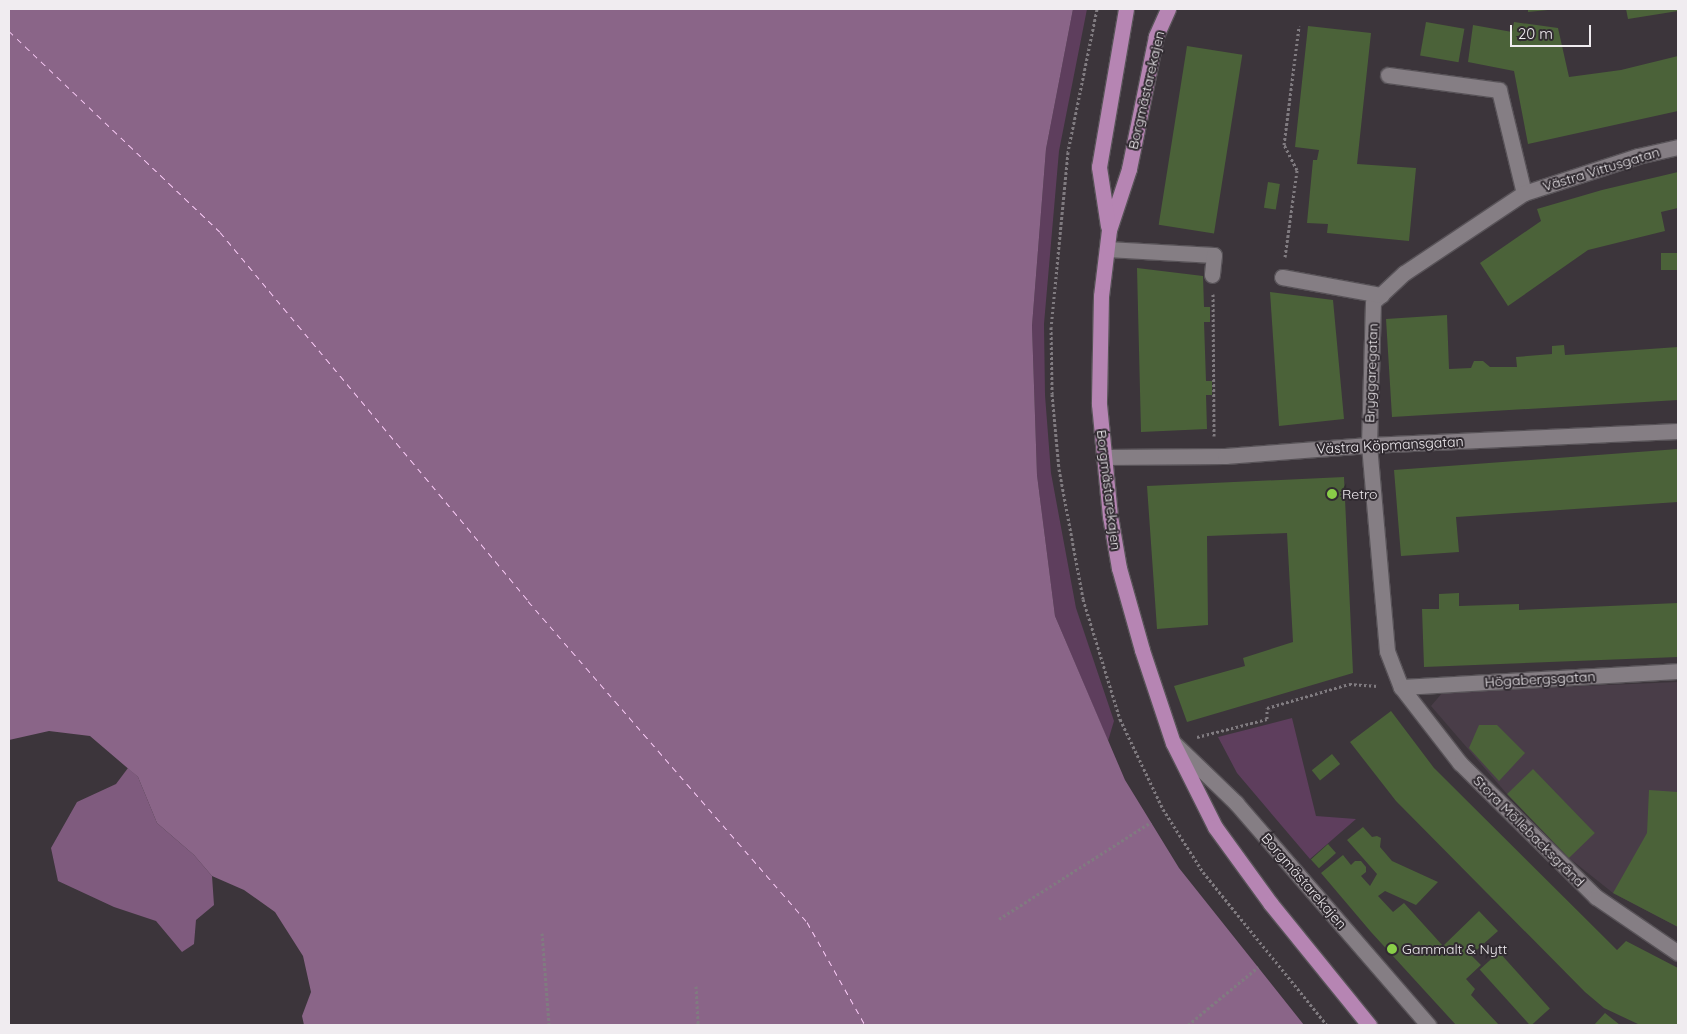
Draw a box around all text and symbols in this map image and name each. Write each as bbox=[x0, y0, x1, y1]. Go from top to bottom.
scale bar bbox=[1512, 15, 1593, 47]
text: 20 m bbox=[1518, 24, 1553, 43]
street label: Borgmästarekajen bbox=[1124, 29, 1168, 151]
street label: Västra Vittusgatan bbox=[1541, 143, 1661, 195]
street label: Bryggaregatan bbox=[1361, 323, 1381, 423]
street label: Borgmästarekajen bbox=[1093, 429, 1125, 551]
street label: Västra Köpmansgatan bbox=[1316, 433, 1464, 457]
place label: Retro bbox=[1342, 486, 1378, 502]
marker: Retro bbox=[1326, 488, 1338, 500]
street label: Högabergsgatan bbox=[1484, 668, 1596, 690]
street label: Stora Möllebacksgränd bbox=[1470, 772, 1588, 890]
street label: Borgmästarekajen bbox=[1258, 830, 1350, 932]
place label: Gammalt & Nytt bbox=[1402, 941, 1507, 957]
marker: Gammalt & Nytt bbox=[1386, 943, 1398, 955]

